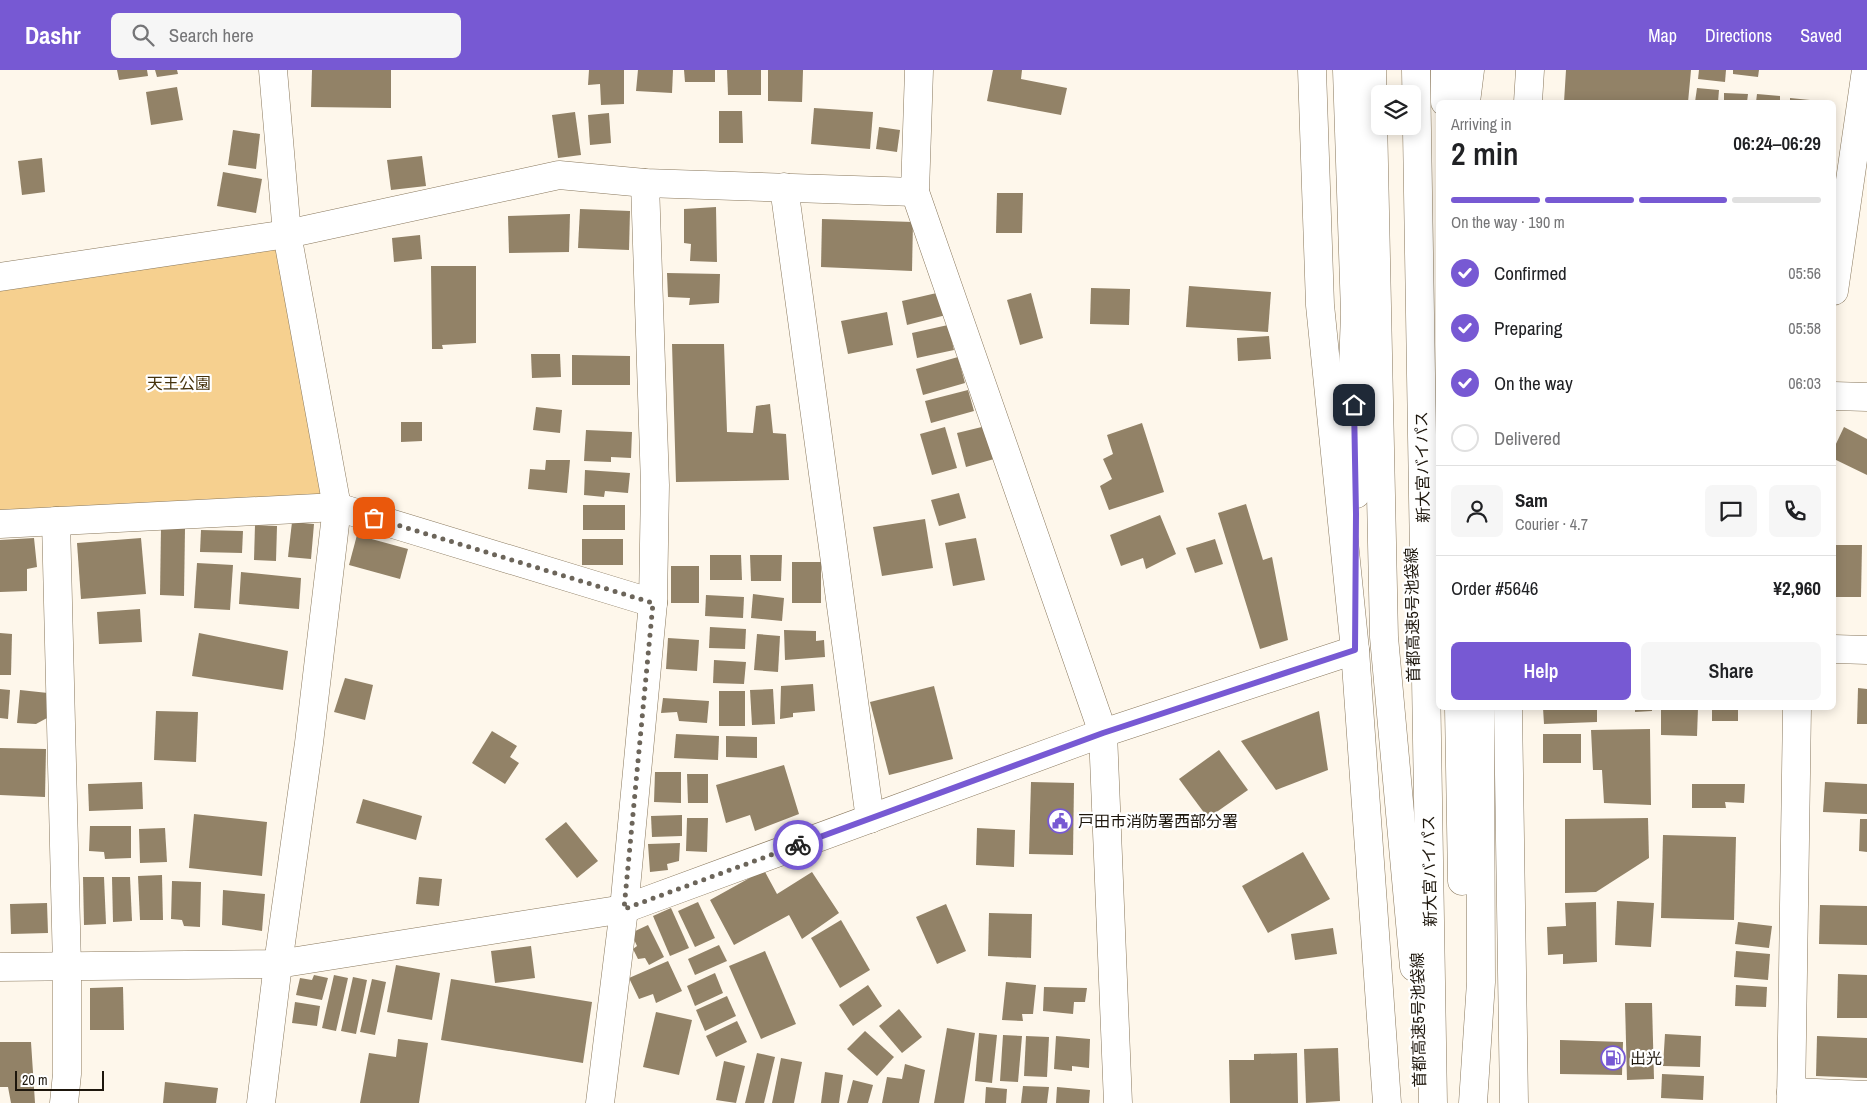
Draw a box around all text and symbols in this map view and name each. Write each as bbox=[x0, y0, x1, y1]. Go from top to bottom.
search box bbox=[111, 13, 461, 58]
text: Dashr bbox=[25, 19, 81, 51]
icon: search bbox=[129, 21, 157, 49]
text: Search here bbox=[169, 22, 254, 48]
text: Map bbox=[1648, 23, 1677, 48]
text: Directions bbox=[1705, 23, 1772, 48]
text: Saved bbox=[1800, 23, 1842, 48]
map controls bbox=[1371, 85, 1421, 135]
button: layers bbox=[1371, 85, 1421, 135]
text: Arriving in bbox=[1451, 113, 1512, 135]
text: 06:24–06:29 bbox=[1733, 130, 1821, 156]
text: 2 min bbox=[1451, 132, 1519, 175]
text: On the way · 190 m bbox=[1451, 211, 1565, 233]
icon: check bbox=[1451, 259, 1479, 287]
text: Confirmed bbox=[1494, 260, 1567, 286]
text: 05:56 bbox=[1788, 262, 1821, 284]
icon: check bbox=[1451, 314, 1479, 342]
text: Preparing bbox=[1494, 315, 1562, 341]
text: 05:58 bbox=[1788, 317, 1821, 339]
icon: check bbox=[1451, 369, 1479, 397]
text: On the way bbox=[1494, 370, 1573, 396]
park label: 天王公園 bbox=[147, 372, 211, 394]
text: 06:03 bbox=[1788, 372, 1821, 394]
pin bbox=[1333, 384, 1375, 426]
icon: home bbox=[1340, 391, 1368, 419]
street label: 新大宮バイパス bbox=[1410, 411, 1434, 523]
text: Delivered bbox=[1494, 425, 1561, 451]
button: person bbox=[1451, 485, 1503, 537]
button: chat bbox=[1705, 485, 1757, 537]
button: phone bbox=[1769, 485, 1821, 537]
text: Sam bbox=[1515, 487, 1548, 513]
pin bbox=[353, 497, 395, 539]
icon: bag bbox=[360, 504, 388, 532]
text: Courier · 4.7 bbox=[1515, 513, 1588, 535]
street label: 首都高速5号池袋線 bbox=[1400, 547, 1424, 683]
text: Order #5646 bbox=[1451, 575, 1538, 601]
text: ¥2,960 bbox=[1773, 575, 1821, 601]
button: Help bbox=[1451, 642, 1631, 700]
button: Share bbox=[1641, 642, 1821, 700]
public building icon: 戸田市消防署西部分署 bbox=[1047, 808, 1073, 834]
place label: 戸田市消防署西部分署 bbox=[1078, 810, 1238, 832]
street label: 新大宮バイパス bbox=[1417, 815, 1441, 927]
courier bbox=[773, 820, 823, 870]
icon: bike bbox=[784, 831, 812, 859]
street label: 首都高速5号池袋線 bbox=[1406, 952, 1430, 1088]
fuel station icon: 出光 bbox=[1600, 1045, 1626, 1071]
place label: 出光 bbox=[1630, 1047, 1662, 1069]
scale bar bbox=[15, 1068, 104, 1091]
text: 20 m bbox=[22, 1071, 48, 1089]

